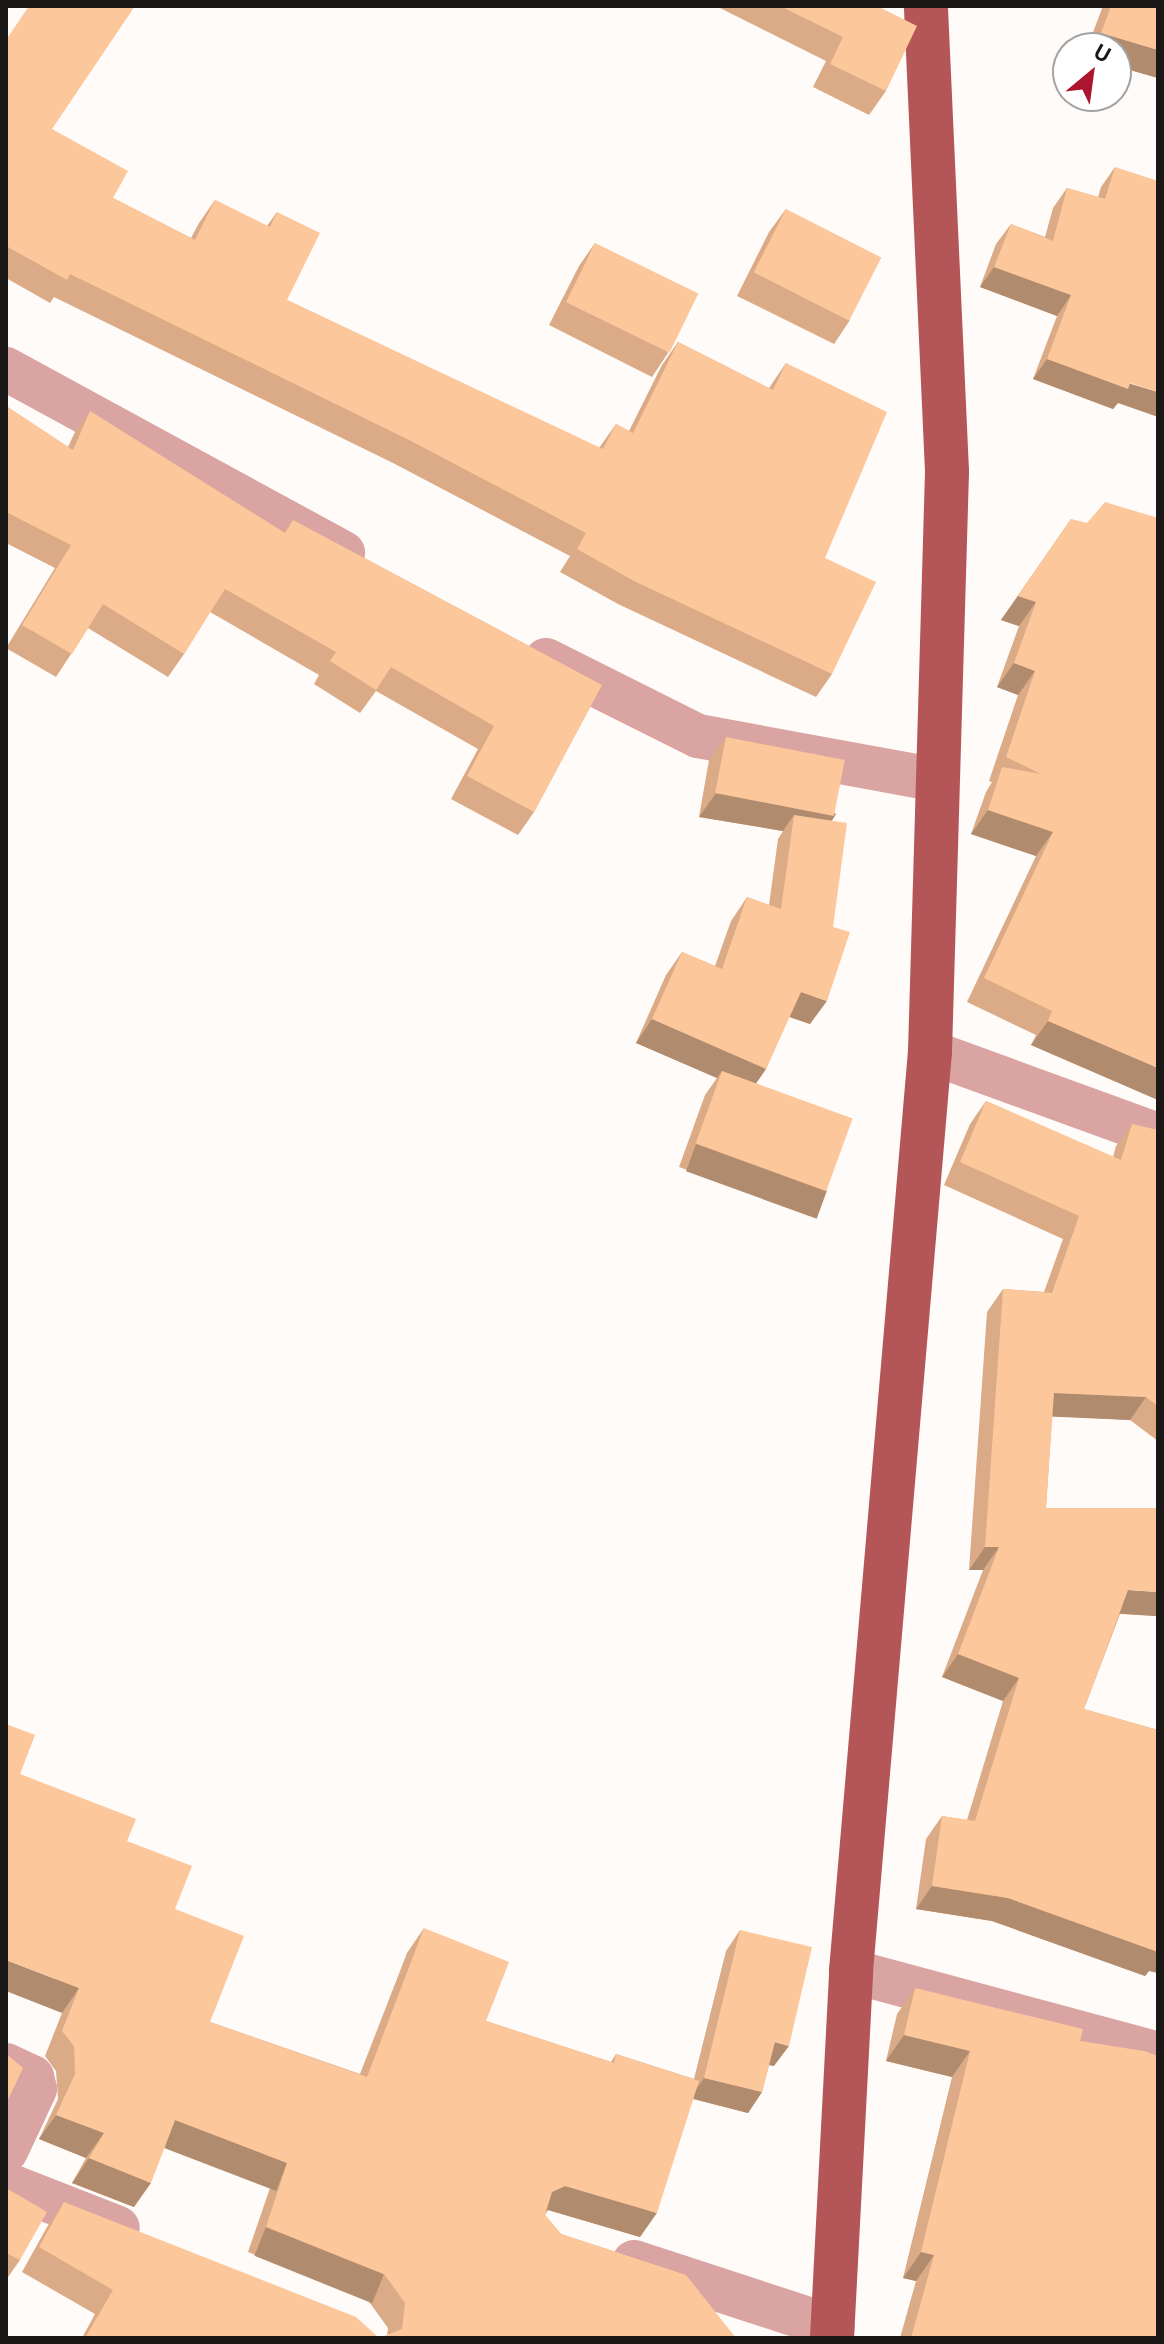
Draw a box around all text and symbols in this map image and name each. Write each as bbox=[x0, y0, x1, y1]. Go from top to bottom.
north arrow bbox=[1052, 32, 1132, 112]
text: U bbox=[1090, 38, 1116, 67]

